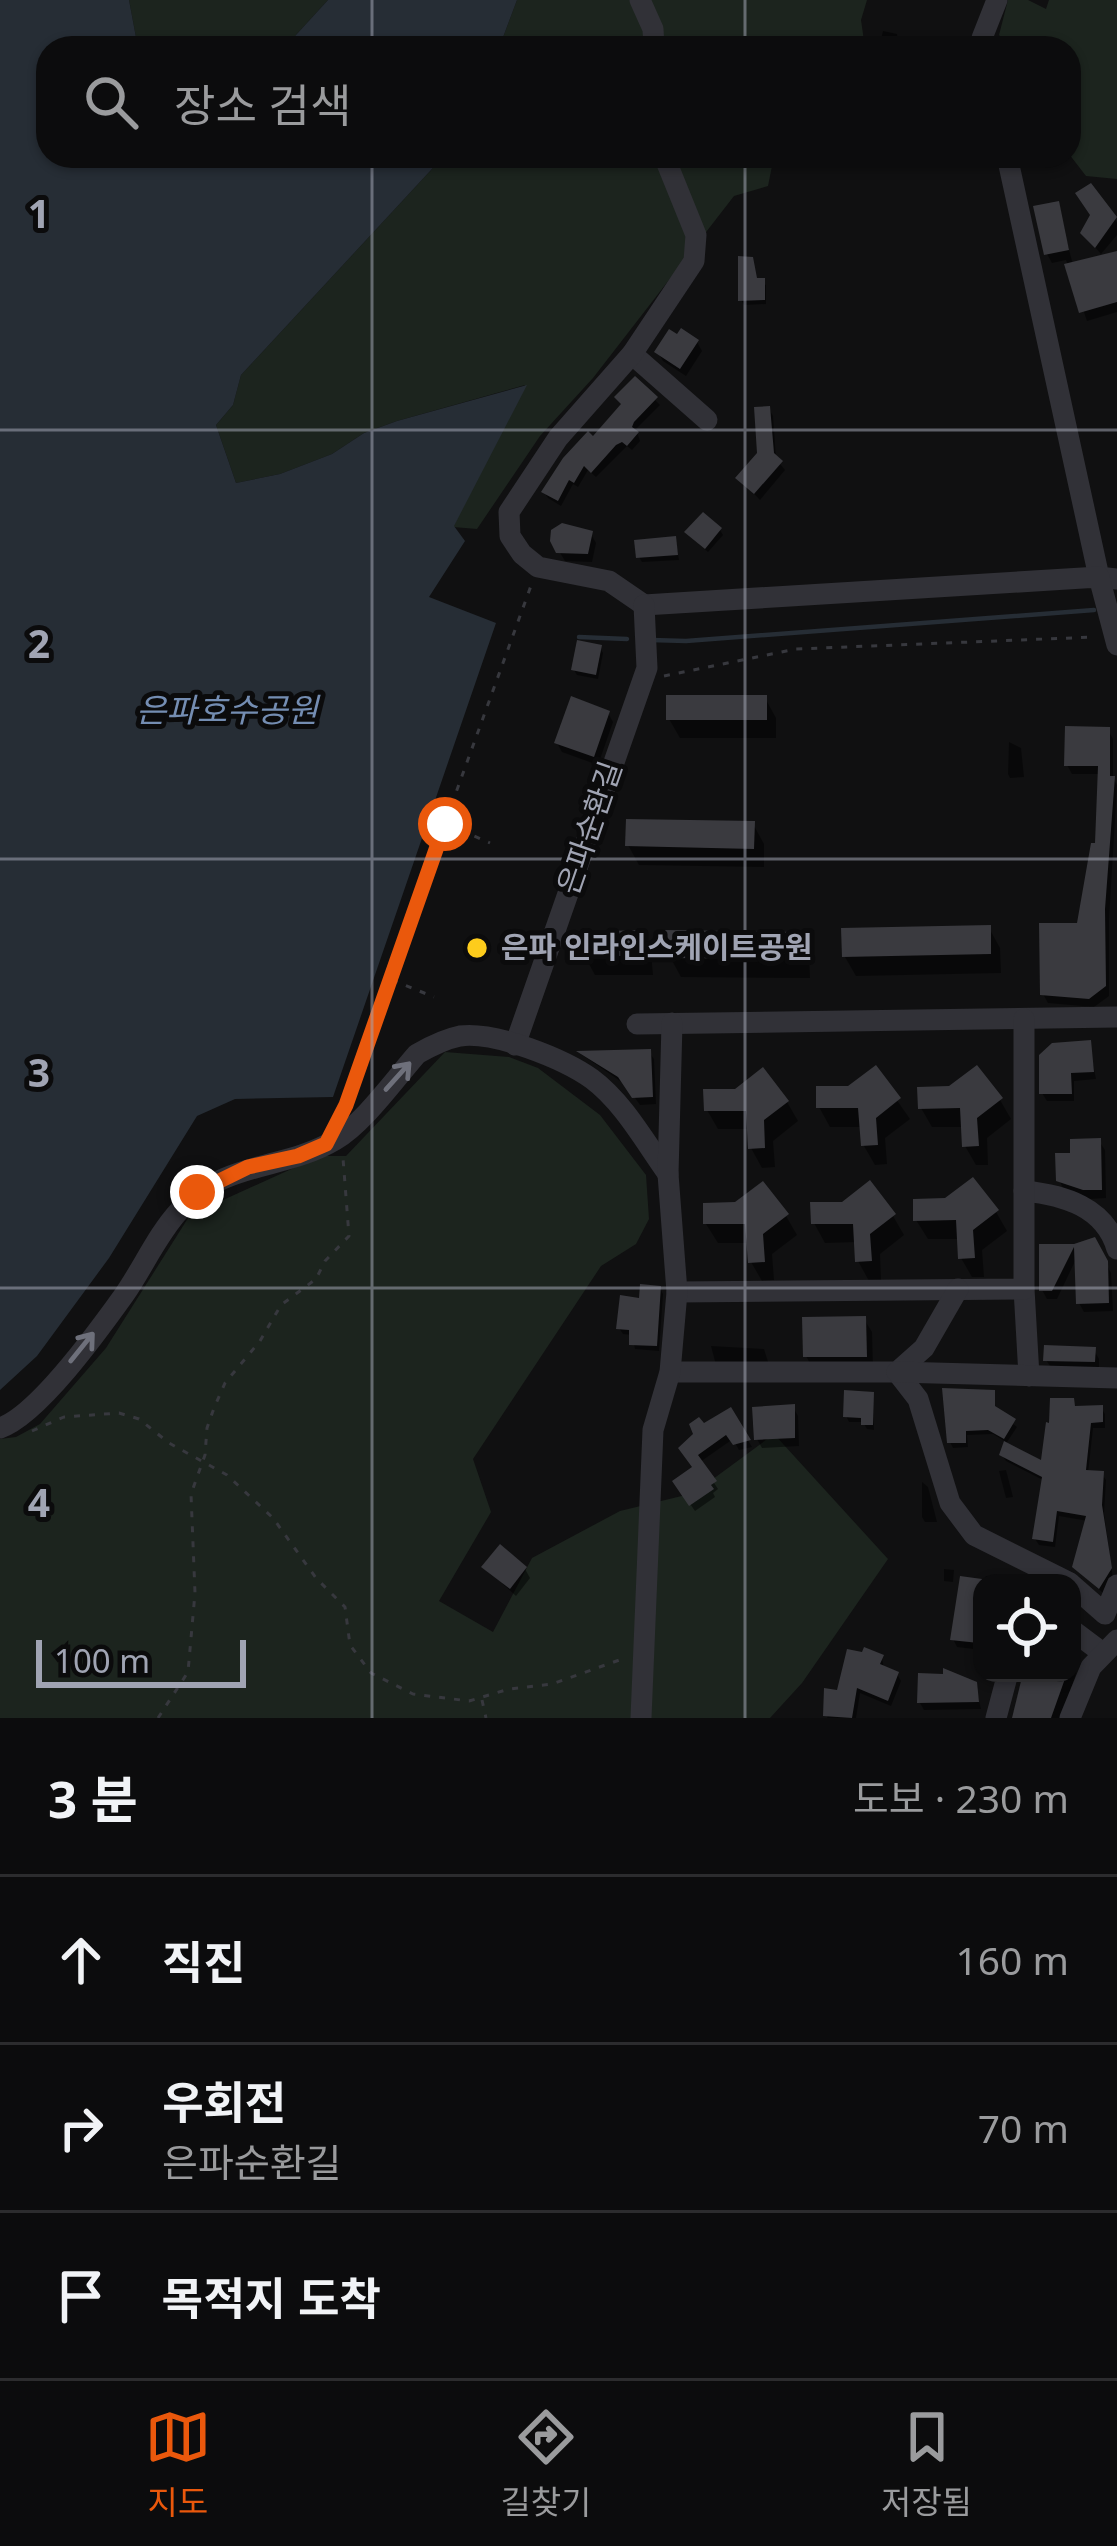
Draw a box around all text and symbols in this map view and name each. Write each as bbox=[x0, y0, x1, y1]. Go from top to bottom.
search box bbox=[36, 36, 1081, 168]
icon: search bbox=[78, 69, 144, 135]
text: 장소 검색 bbox=[174, 74, 351, 135]
text: 1 bbox=[28, 186, 50, 239]
text: 2 bbox=[28, 616, 50, 669]
water label: 은파호수공원 bbox=[136, 687, 321, 732]
street label: 은파순환길 bbox=[547, 756, 630, 899]
route start bbox=[418, 797, 472, 851]
place label: 은파 인라인스케이트공원 bbox=[501, 926, 812, 967]
marker: 은파 인라인스케이트공원 bbox=[464, 935, 490, 961]
text: 3 bbox=[28, 1045, 50, 1098]
one-way arrow bbox=[383, 1061, 411, 1091]
route end bbox=[170, 1165, 224, 1219]
one-way arrow bbox=[69, 1332, 95, 1364]
text: 4 bbox=[28, 1475, 50, 1528]
map controls bbox=[973, 1574, 1081, 1682]
button: locate bbox=[973, 1574, 1081, 1682]
scale bar bbox=[36, 1634, 246, 1687]
text: 100 m bbox=[54, 1638, 150, 1683]
text: 3 분 bbox=[48, 1763, 137, 1833]
text: 도보 · 230 m bbox=[853, 1771, 1069, 1824]
icon: ahead bbox=[48, 1927, 114, 1993]
text: 직진 bbox=[162, 1931, 245, 1992]
text: 160 m bbox=[955, 1933, 1069, 1986]
text: 우회전 bbox=[162, 2071, 286, 2132]
icon: right bbox=[48, 2095, 114, 2161]
text: 70 m bbox=[978, 2101, 1069, 2154]
text: 은파순환길 bbox=[162, 2135, 341, 2188]
icon: arrive bbox=[48, 2263, 114, 2329]
text: 목적지 도착 bbox=[162, 2267, 381, 2328]
tab: 지도 bbox=[145, 2404, 211, 2524]
tab: 길찾기 bbox=[500, 2404, 591, 2524]
tab: 저장됨 bbox=[881, 2404, 972, 2524]

